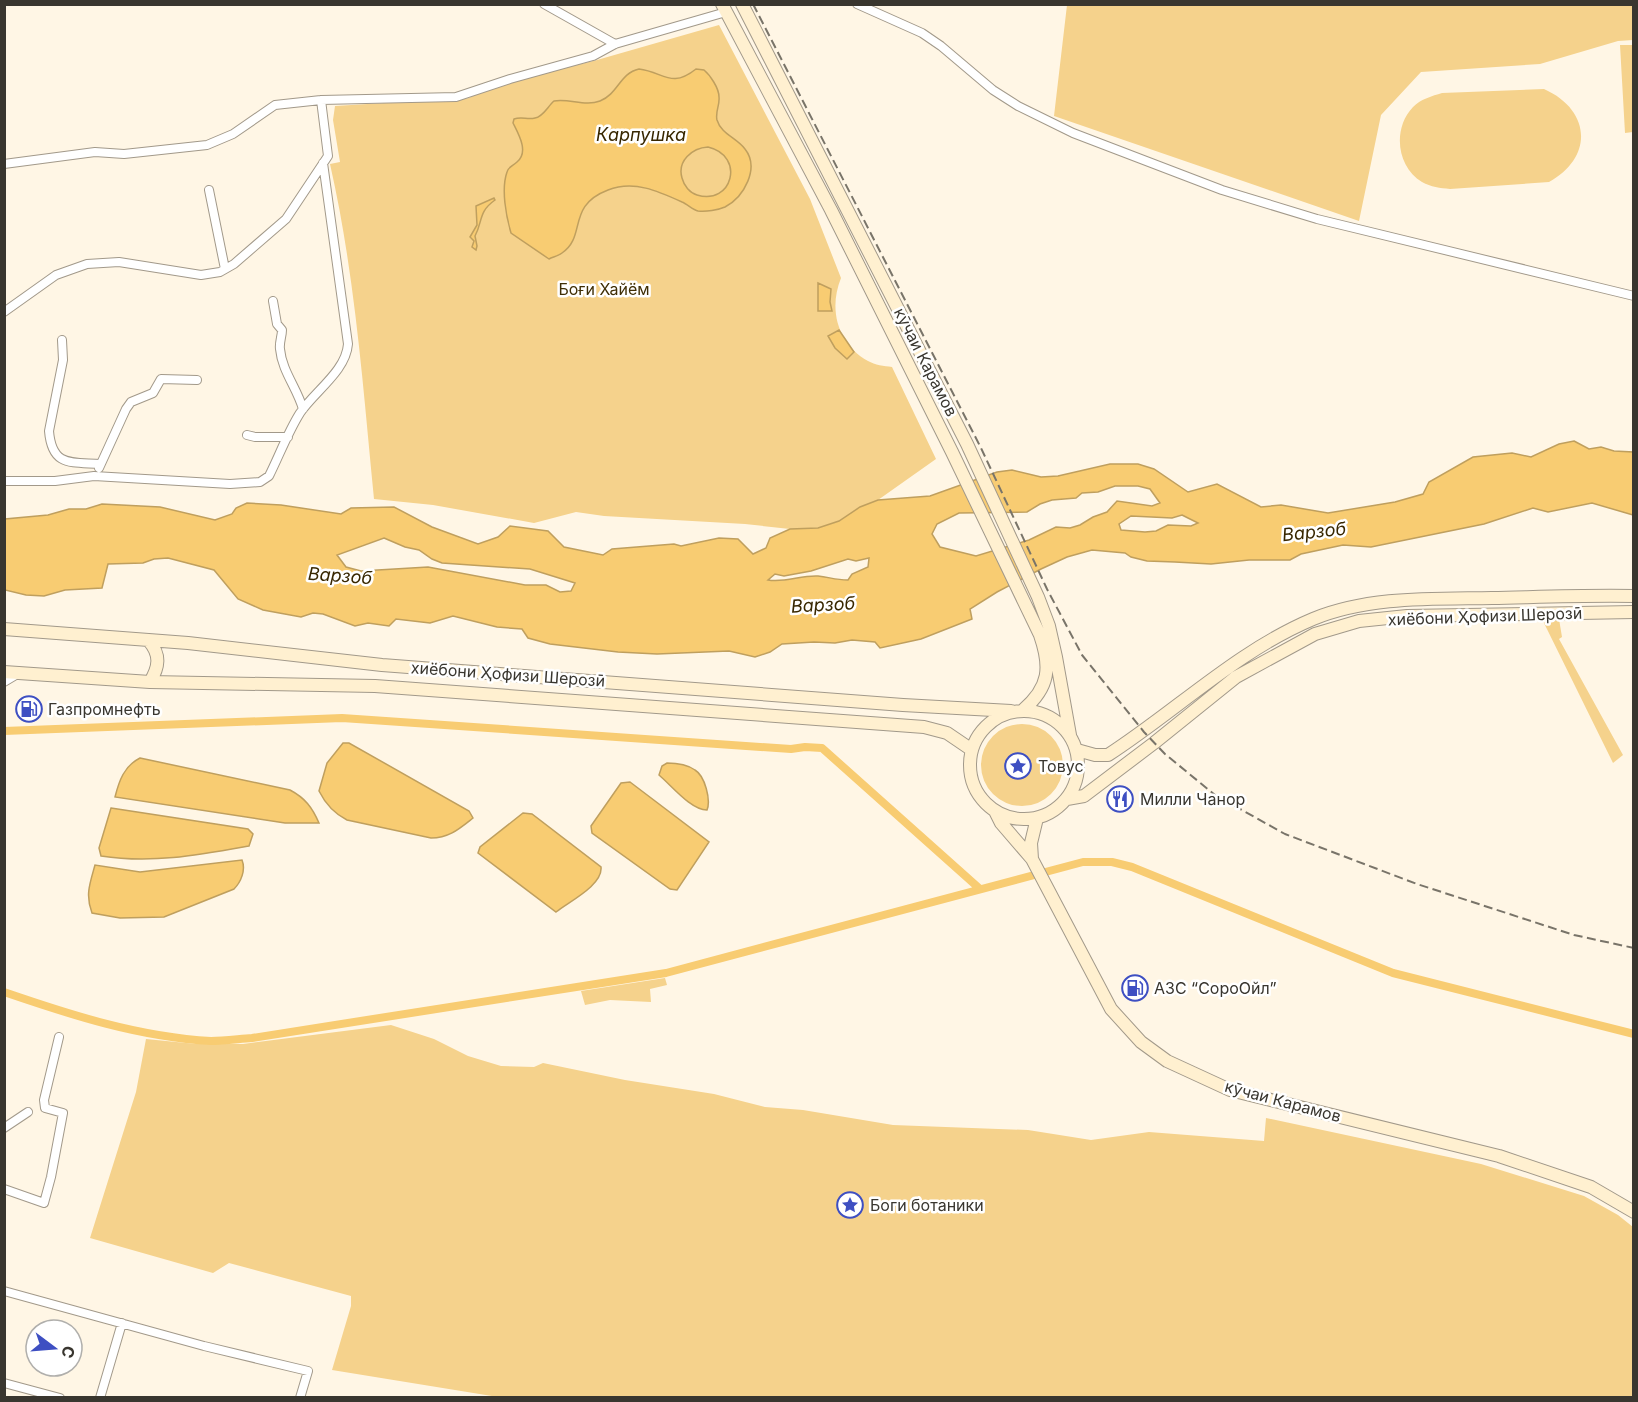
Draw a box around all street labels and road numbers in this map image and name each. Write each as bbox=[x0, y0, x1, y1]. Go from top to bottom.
street label: кӯчаи Карамов bbox=[890, 304, 962, 420]
street label: хиёбони Ҳофизи Шерозӣ bbox=[1387, 603, 1583, 629]
street label: хиёбони Ҳофизи Шерозӣ bbox=[410, 657, 606, 691]
street label: кӯчаи Карамов bbox=[1223, 1076, 1343, 1126]

